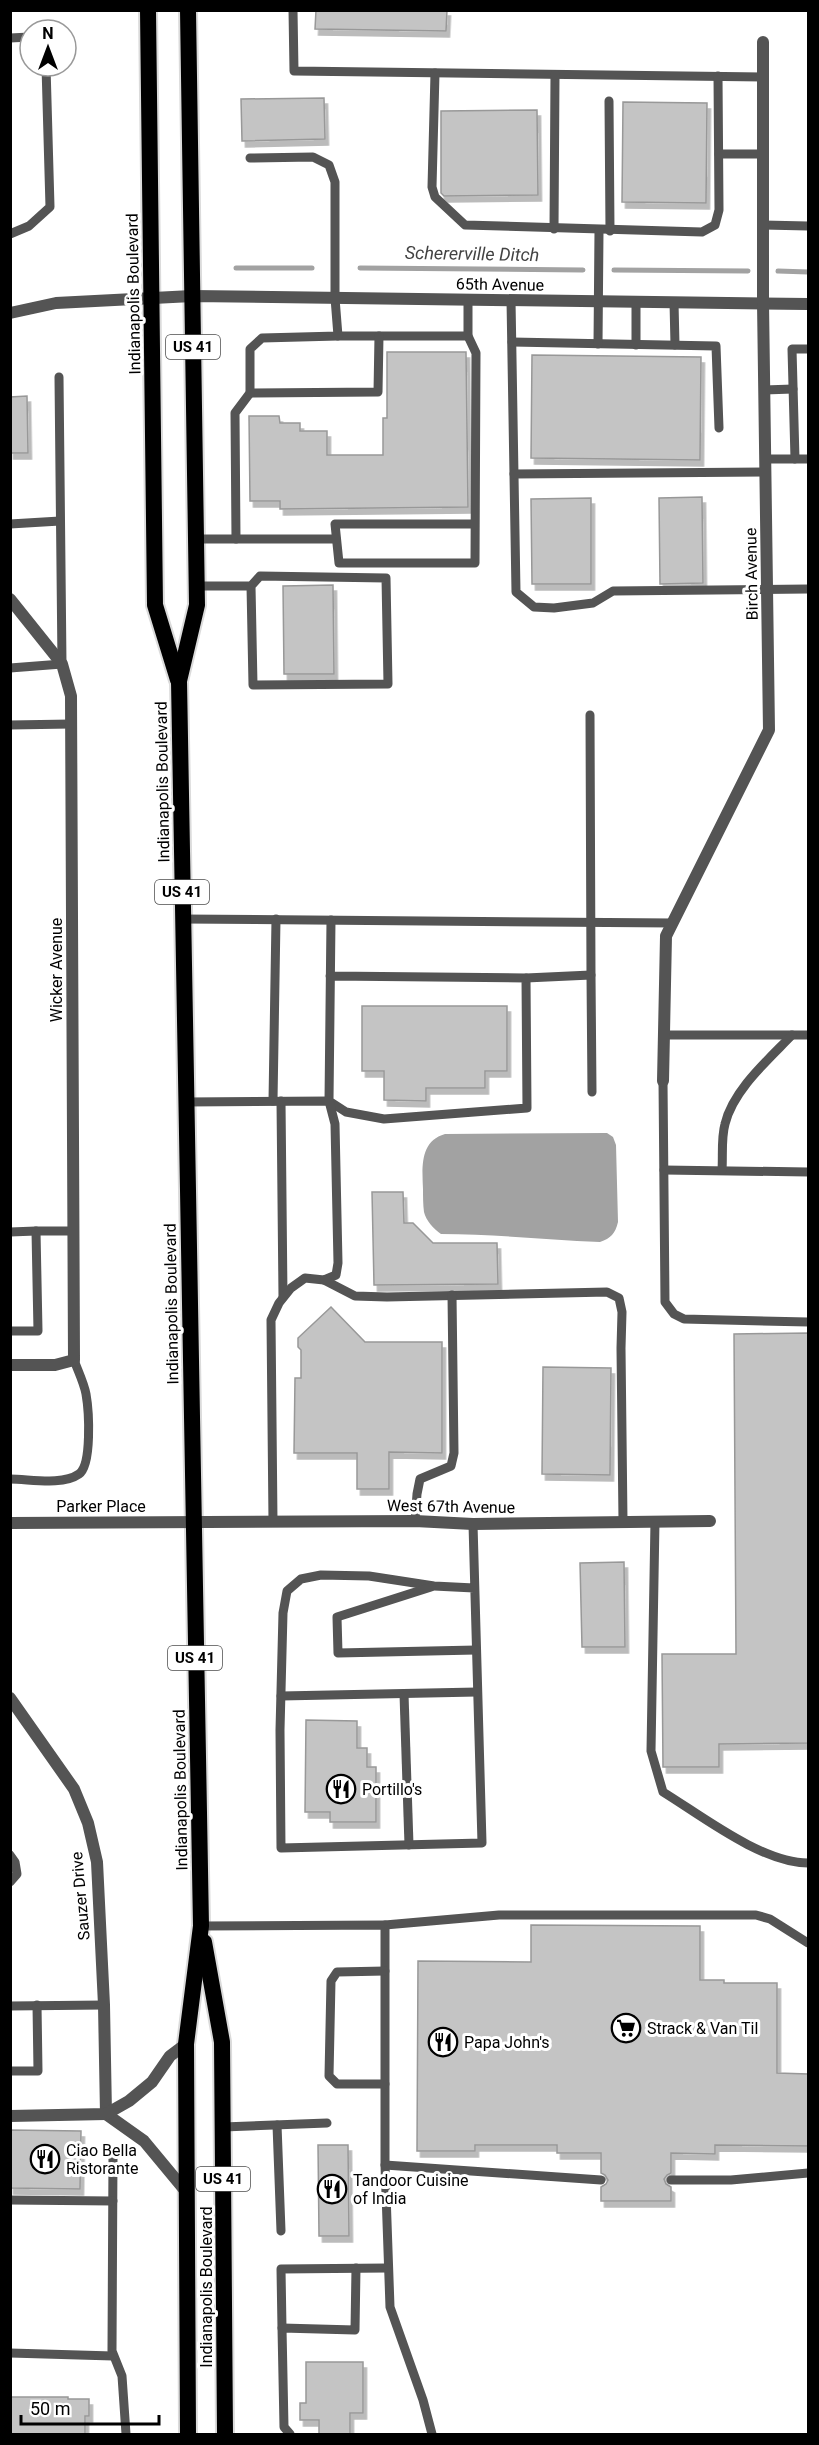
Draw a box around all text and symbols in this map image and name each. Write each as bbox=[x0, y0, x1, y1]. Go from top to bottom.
north arrow bbox=[18, 18, 78, 78]
text: N bbox=[42, 24, 54, 43]
street label: Indianapolis Boulevard bbox=[123, 213, 144, 375]
water label: Schererville Ditch bbox=[405, 242, 539, 265]
street label: 65th Avenue bbox=[456, 274, 544, 295]
road number: US 41 bbox=[166, 335, 220, 359]
street label: Birch Avenue bbox=[741, 528, 762, 620]
street label: Indianapolis Boulevard bbox=[152, 701, 173, 863]
road number: US 41 bbox=[155, 880, 209, 904]
street label: Wicker Avenue bbox=[47, 918, 66, 1022]
street label: Indianapolis Boulevard bbox=[161, 1223, 182, 1385]
street label: West 67th Avenue bbox=[387, 1496, 515, 1517]
street label: Parker Place bbox=[56, 1497, 146, 1516]
road number: US 41 bbox=[168, 1646, 222, 1670]
street label: Indianapolis Boulevard bbox=[170, 1709, 191, 1871]
restaurant icon: Portillo's bbox=[325, 1773, 357, 1805]
place label: Portillo's bbox=[362, 1780, 422, 1799]
street label: Sauzer Drive bbox=[67, 1851, 94, 1941]
supermarket icon: Strack & Van Til bbox=[610, 2012, 642, 2044]
place label: Strack & Van Til bbox=[647, 2019, 758, 2038]
restaurant icon: Papa John's bbox=[427, 2026, 459, 2058]
place label: Papa John's bbox=[464, 2033, 550, 2052]
place label: Ciao Bella Ristorante bbox=[66, 2141, 139, 2178]
restaurant icon: Ciao Bella Ristorante bbox=[29, 2143, 61, 2175]
road number: US 41 bbox=[196, 2167, 250, 2191]
place label: Tandoor Cuisine of India bbox=[353, 2171, 468, 2208]
restaurant icon: Tandoor Cuisine of India bbox=[316, 2173, 348, 2205]
street label: Indianapolis Boulevard bbox=[197, 2206, 216, 2368]
scale bar bbox=[21, 2388, 159, 2426]
text: 50 m bbox=[30, 2398, 70, 2419]

